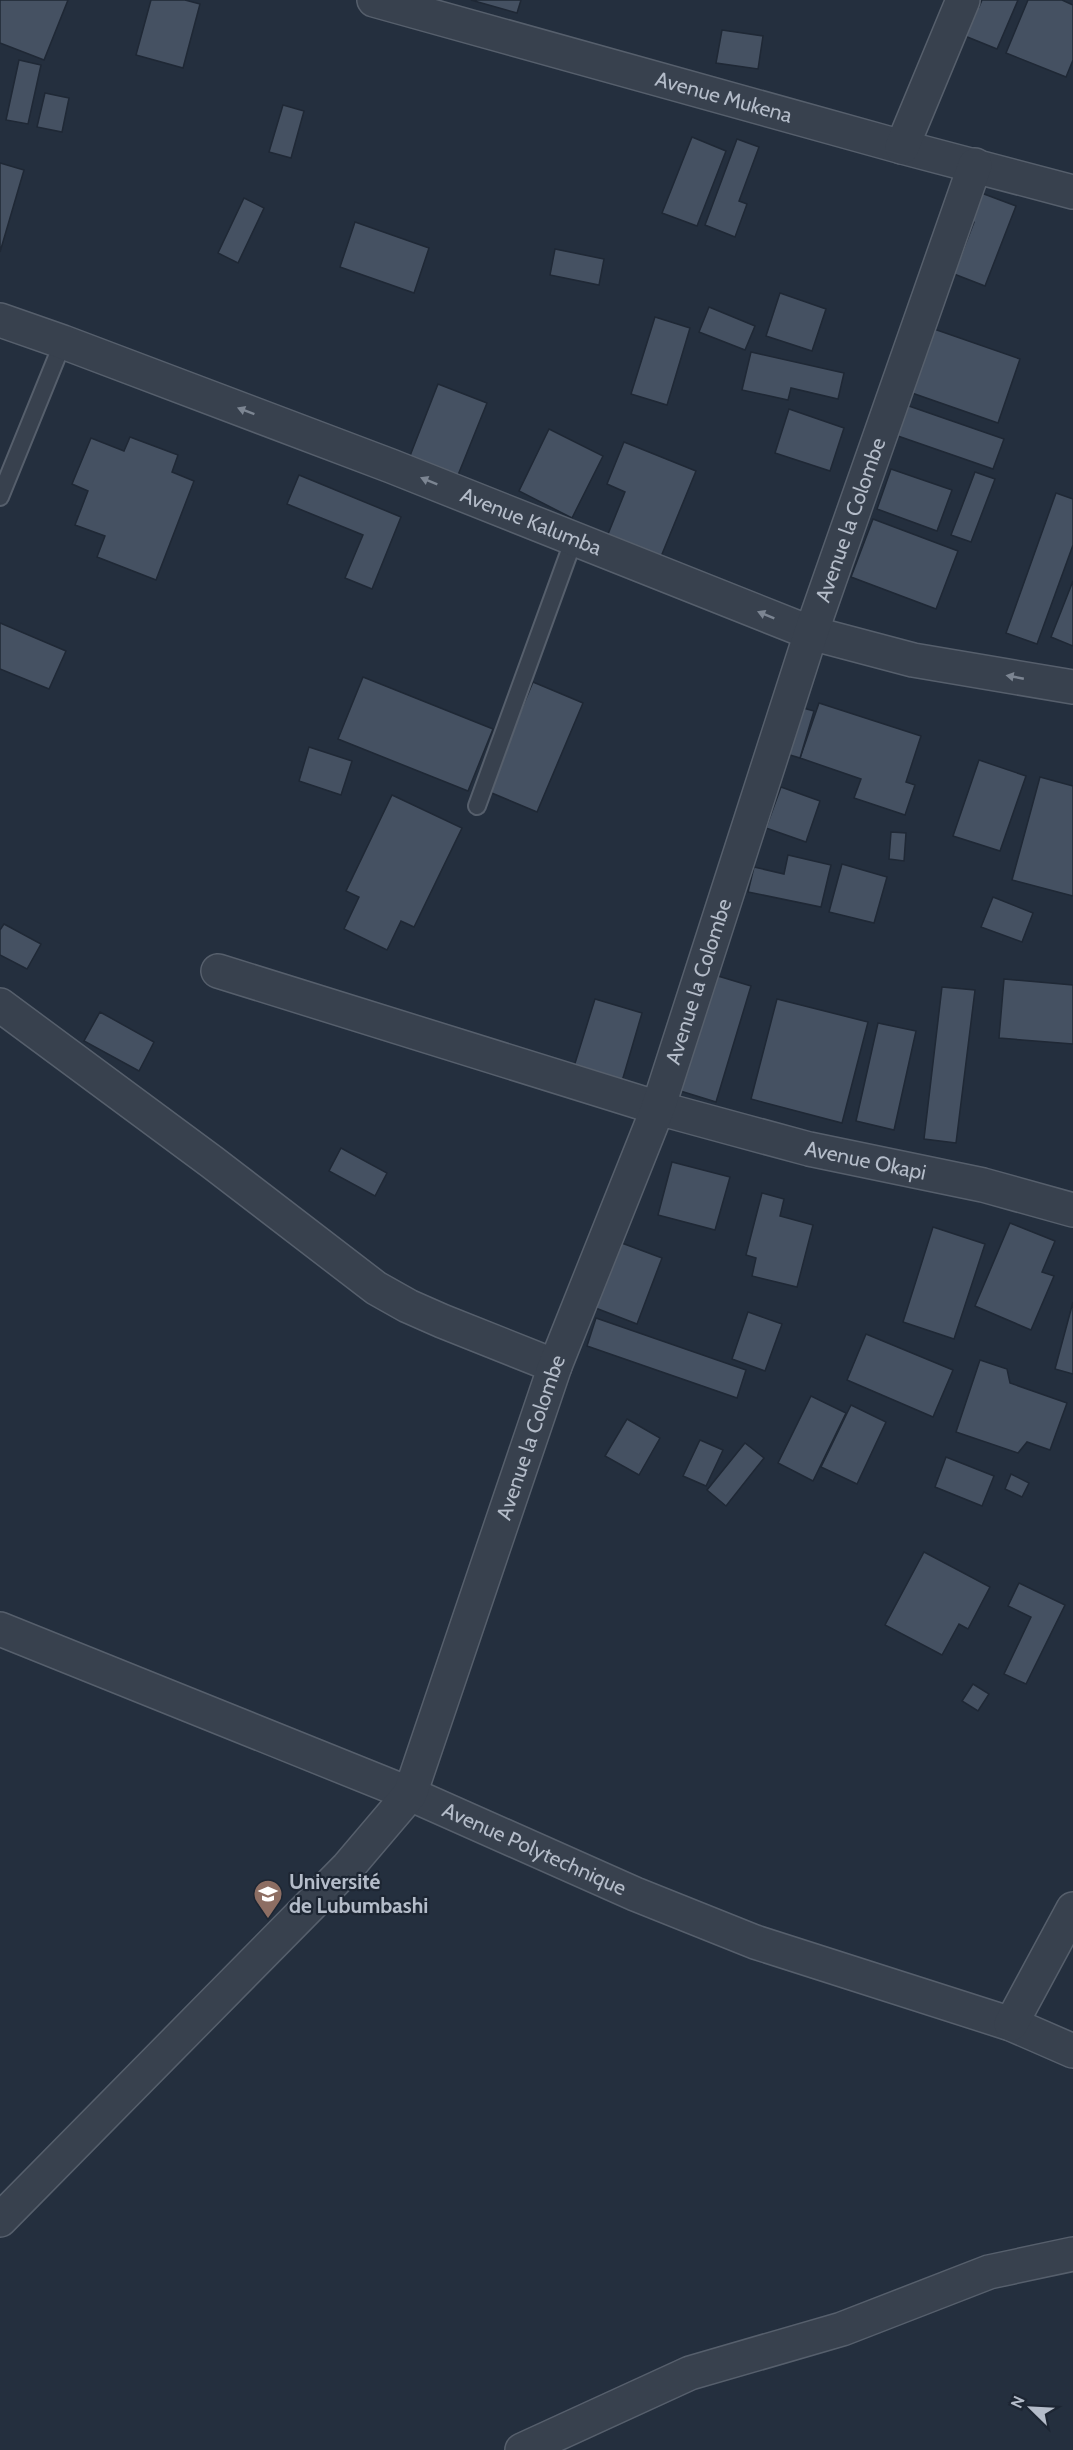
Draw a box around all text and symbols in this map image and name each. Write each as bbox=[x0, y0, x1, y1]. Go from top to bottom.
street label: Avenue Mukena bbox=[653, 66, 795, 128]
one-way arrow bbox=[237, 406, 255, 416]
street label: Avenue la Colombe bbox=[810, 434, 891, 605]
one-way arrow bbox=[419, 476, 437, 486]
street label: Avenue Kalumba bbox=[457, 482, 605, 560]
one-way arrow bbox=[757, 610, 775, 619]
one-way arrow bbox=[1006, 672, 1025, 681]
street label: Avenue la Colombe bbox=[660, 895, 737, 1067]
street label: Avenue Okapi bbox=[803, 1135, 928, 1185]
street label: Avenue la Colombe bbox=[491, 1351, 570, 1523]
street label: Avenue Polytechnique bbox=[439, 1797, 631, 1901]
place label: Université de Lubumbashi bbox=[289, 1869, 428, 1918]
school or university icon: Université de Lubumbashi bbox=[252, 1878, 284, 1920]
north arrow bbox=[1001, 2378, 1061, 2438]
text: N bbox=[1007, 2393, 1029, 2411]

